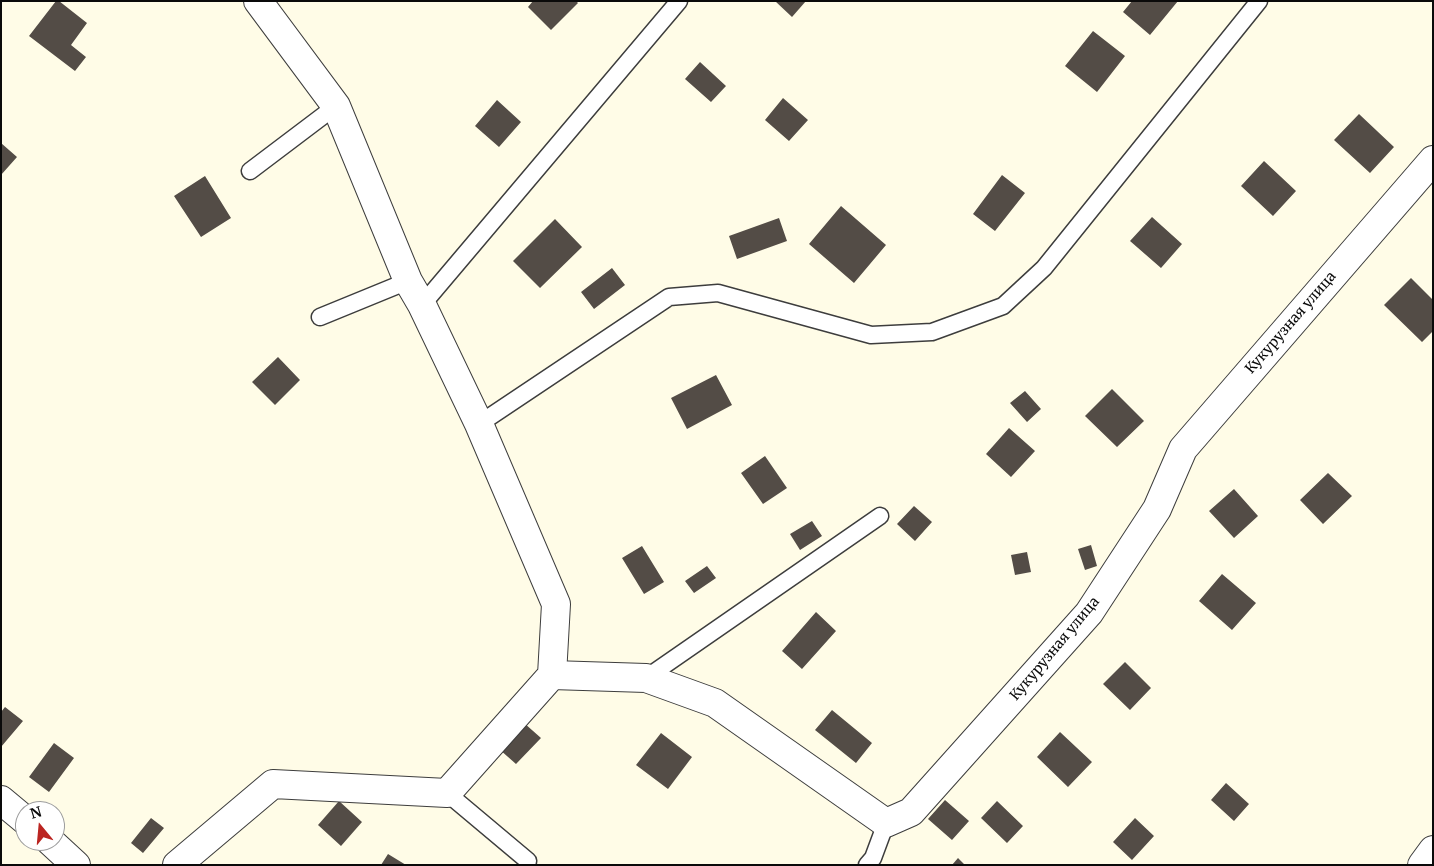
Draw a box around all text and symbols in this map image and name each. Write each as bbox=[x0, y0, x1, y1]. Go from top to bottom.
street label: Кукурузная улица bbox=[1242, 269, 1340, 377]
street label: Кукурузная улица bbox=[1007, 594, 1103, 704]
north arrow bbox=[15, 801, 65, 851]
text: N bbox=[28, 802, 44, 823]

